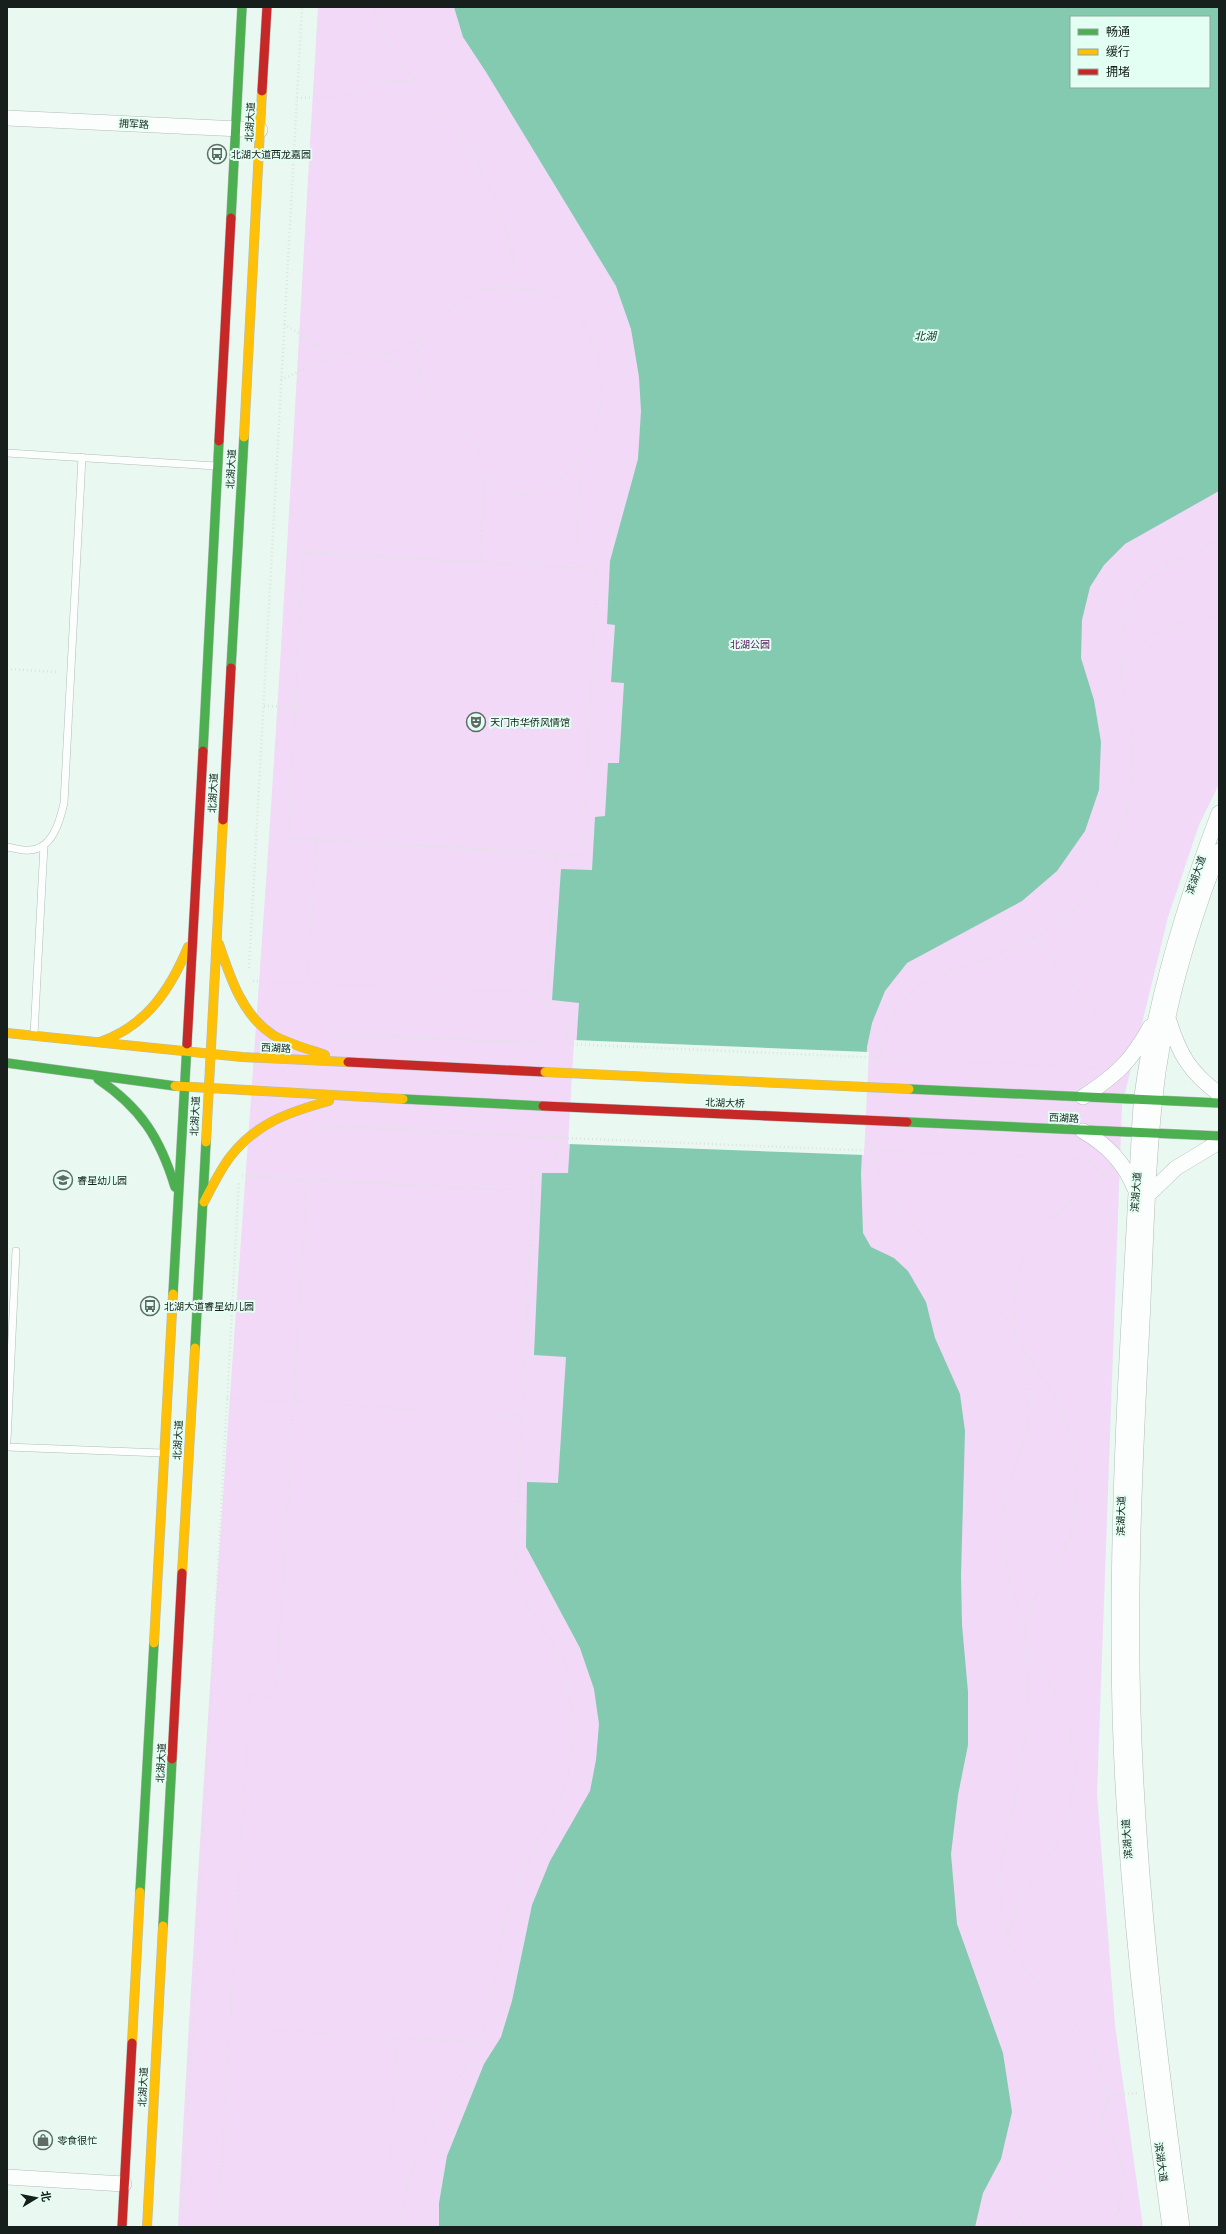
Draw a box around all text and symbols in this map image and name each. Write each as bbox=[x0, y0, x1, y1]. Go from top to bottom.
legend bbox=[1070, 16, 1210, 88]
text: 畅通 bbox=[1106, 25, 1130, 39]
text: 缓行 bbox=[1106, 45, 1130, 59]
text: 拥堵 bbox=[1106, 65, 1130, 79]
street label: 北湖大道 bbox=[243, 102, 257, 142]
street label: 拥军路 bbox=[119, 118, 149, 130]
bus stop icon: 北湖大道西龙嘉园 bbox=[206, 143, 228, 165]
place label: 北湖大道西龙嘉园 bbox=[231, 149, 311, 160]
water label: 北湖 bbox=[914, 330, 938, 343]
street label: 北湖大道 bbox=[224, 449, 238, 489]
park label: 北湖公园 bbox=[730, 639, 770, 650]
theatre icon: 天门市华侨风情馆 bbox=[465, 711, 487, 733]
place label: 天门市华侨风情馆 bbox=[490, 717, 570, 728]
street label: 北湖大道 bbox=[206, 773, 220, 813]
street label: 滨湖大道 bbox=[1184, 854, 1208, 896]
street label: 西湖路 bbox=[261, 1042, 291, 1054]
street label: 北湖大道 bbox=[188, 1096, 202, 1136]
street label: 北湖大桥 bbox=[705, 1097, 745, 1109]
street label: 西湖路 bbox=[1049, 1112, 1079, 1124]
school or university icon: 睿星幼儿园 bbox=[52, 1169, 74, 1191]
street label: 滨湖大道 bbox=[1129, 1172, 1143, 1212]
place label: 睿星幼儿园 bbox=[77, 1175, 127, 1186]
bus stop icon: 北湖大道睿星幼儿园 bbox=[139, 1295, 161, 1317]
place label: 北湖大道睿星幼儿园 bbox=[164, 1301, 254, 1312]
street label: 北湖大道 bbox=[171, 1420, 185, 1460]
street label: 滨湖大道 bbox=[1115, 1496, 1127, 1536]
street label: 北湖大道 bbox=[154, 1743, 168, 1783]
street label: 滨湖大道 bbox=[1120, 1819, 1134, 1859]
street label: 北湖大道 bbox=[136, 2067, 150, 2107]
shop icon: 零食很忙 bbox=[32, 2129, 54, 2151]
place label: 零食很忙 bbox=[57, 2135, 97, 2146]
street label: 滨湖大道 bbox=[1153, 2141, 1169, 2183]
north arrow bbox=[16, 2178, 56, 2218]
text: 北 bbox=[38, 2190, 53, 2203]

